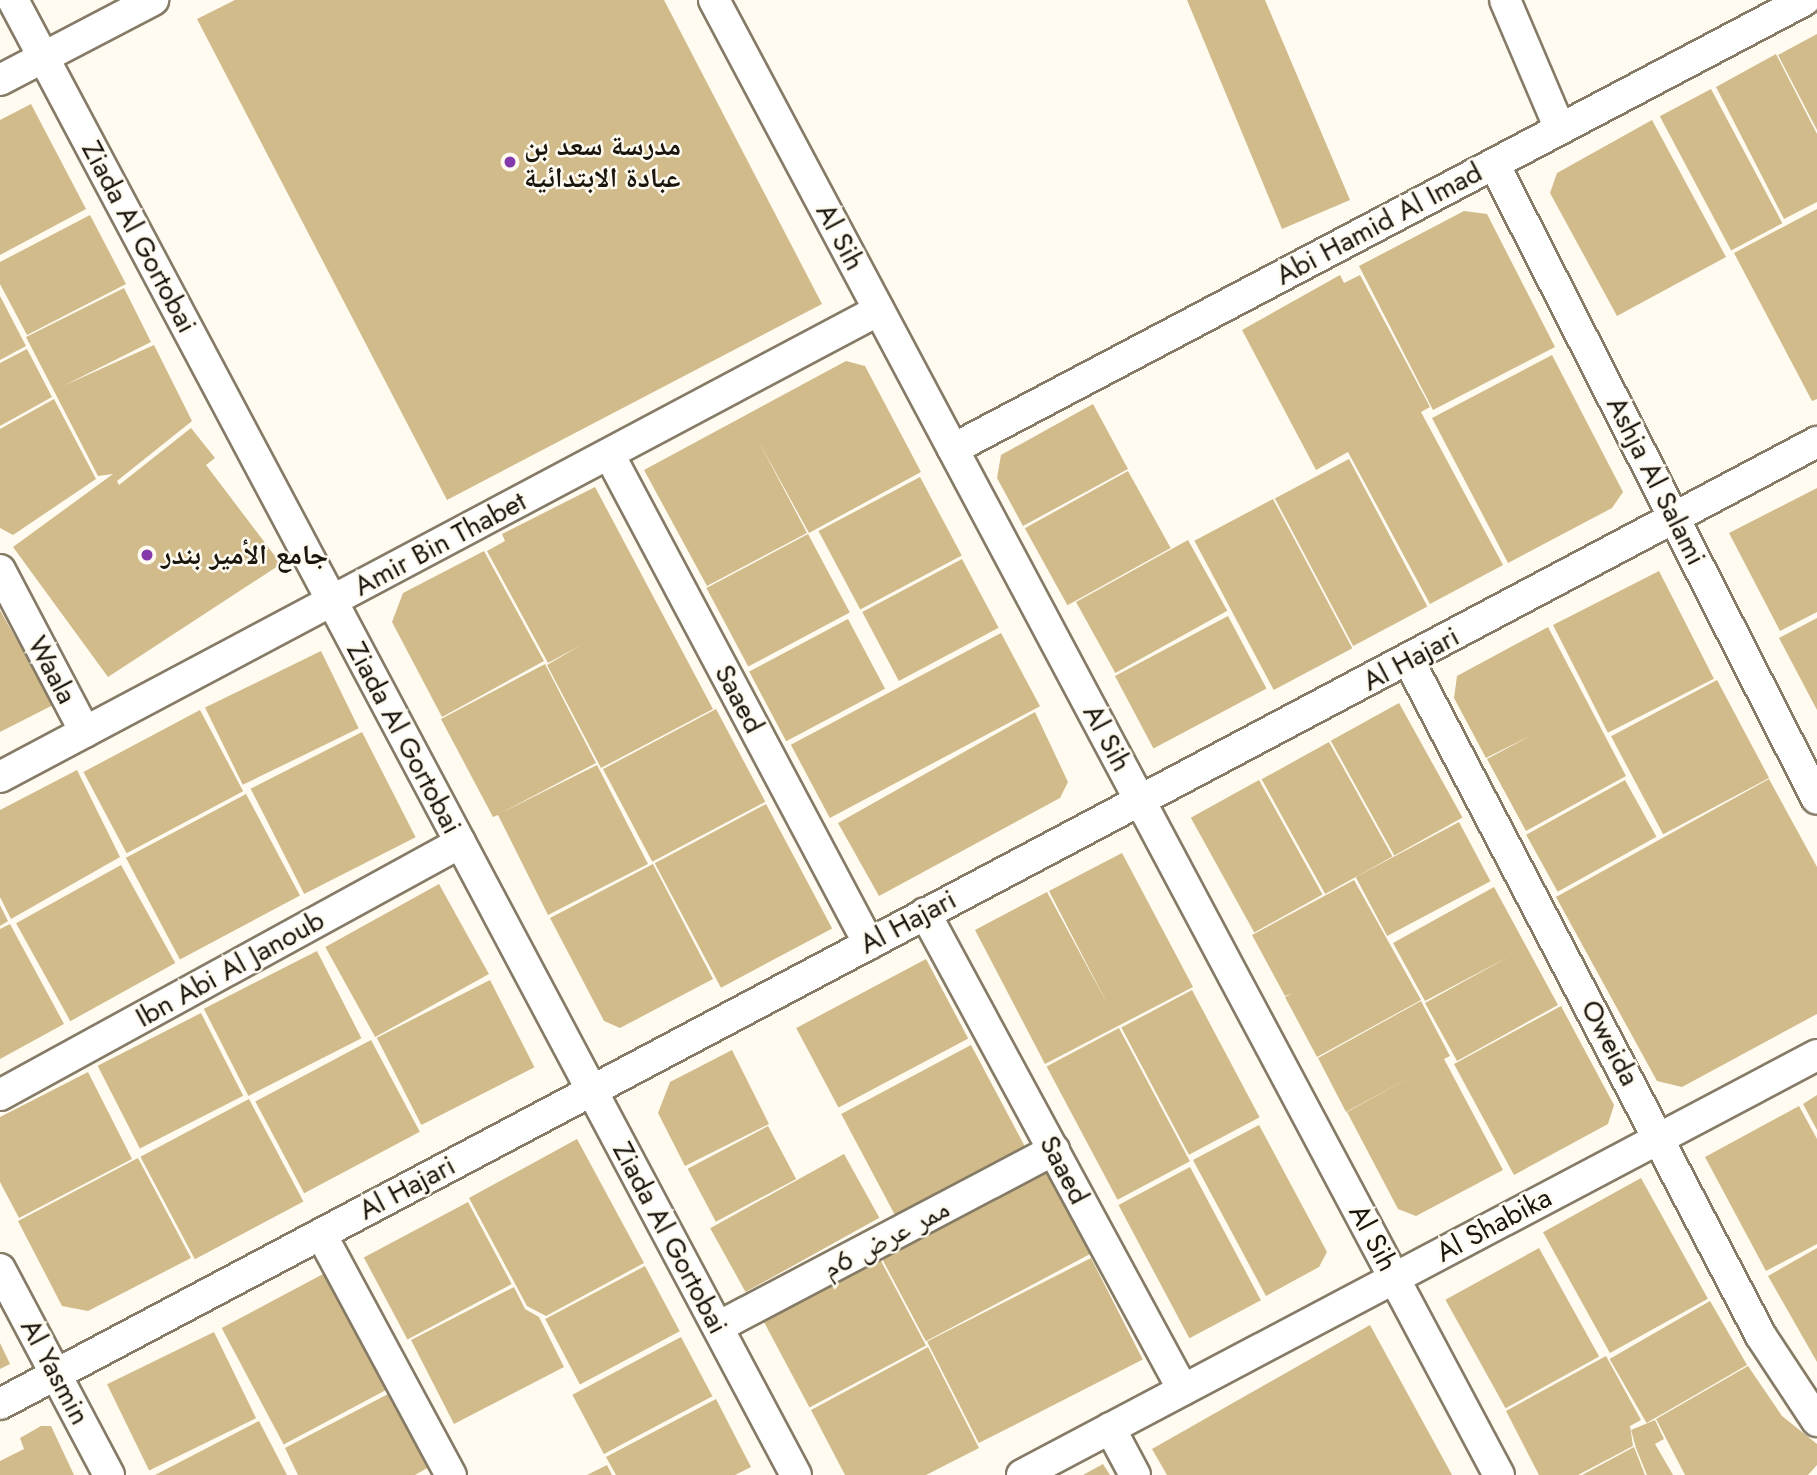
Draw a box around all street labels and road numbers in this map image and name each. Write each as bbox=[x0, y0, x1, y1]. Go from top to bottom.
street label: Ziada Al Gortobai bbox=[74, 135, 204, 339]
street label: Abi Hamid Al Imad bbox=[1270, 156, 1488, 292]
street label: Al Sih bbox=[809, 198, 871, 276]
street label: Ashja Al Salami bbox=[1599, 391, 1713, 571]
street label: Amir Bin Thabet bbox=[348, 485, 532, 603]
street label: Al Hajari bbox=[1357, 620, 1465, 698]
street label: Waala bbox=[20, 630, 84, 710]
street label: Ziada Al Gortobai bbox=[339, 636, 469, 840]
street label: Saaed bbox=[707, 659, 771, 739]
street label: Al Sih bbox=[1076, 699, 1138, 777]
street label: Al Hajari bbox=[854, 883, 962, 961]
street label: Ibn Abi Al Janoub bbox=[130, 903, 330, 1035]
street label: Oweida bbox=[1574, 994, 1646, 1092]
street label: Saaed bbox=[1032, 1130, 1096, 1210]
street label: Ziada Al Gortobai bbox=[605, 1136, 735, 1340]
street label: Al Hajari bbox=[353, 1149, 461, 1227]
street label: Al Shabika bbox=[1431, 1181, 1557, 1269]
street label: ممر عرض 6م bbox=[817, 1192, 955, 1286]
street label: Al Sih bbox=[1342, 1199, 1404, 1277]
street label: Al Yasmin bbox=[13, 1313, 97, 1431]

